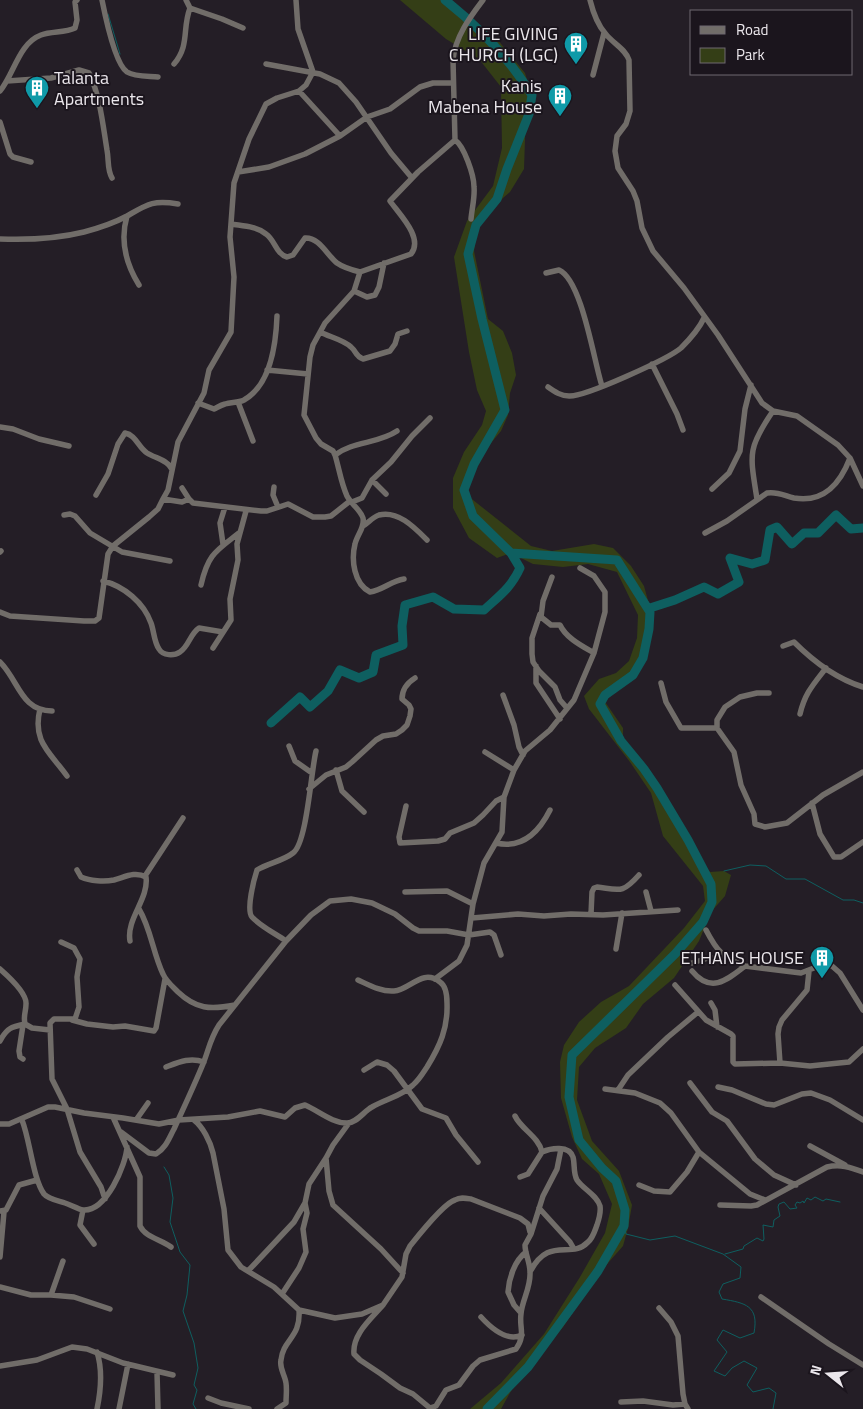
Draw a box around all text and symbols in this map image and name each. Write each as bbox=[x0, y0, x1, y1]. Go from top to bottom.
legend bbox=[690, 10, 853, 75]
text: Road bbox=[736, 18, 768, 41]
place label: LIFE GIVING CHURCH (LGC) bbox=[449, 20, 558, 68]
building icon: LIFE GIVING CHURCH (LGC) bbox=[563, 31, 589, 65]
text: Park bbox=[736, 43, 765, 66]
place label: Talanta Apartments bbox=[54, 64, 144, 112]
place label: Kanis Mabena House bbox=[428, 72, 542, 120]
building icon: Talanta Apartments bbox=[24, 75, 50, 109]
building icon: Kanis Mabena House bbox=[547, 83, 573, 117]
place label: ETHANS HOUSE bbox=[680, 944, 804, 971]
building icon: ETHANS HOUSE bbox=[809, 945, 835, 979]
north arrow bbox=[803, 1349, 853, 1399]
text: N bbox=[804, 1362, 827, 1378]

